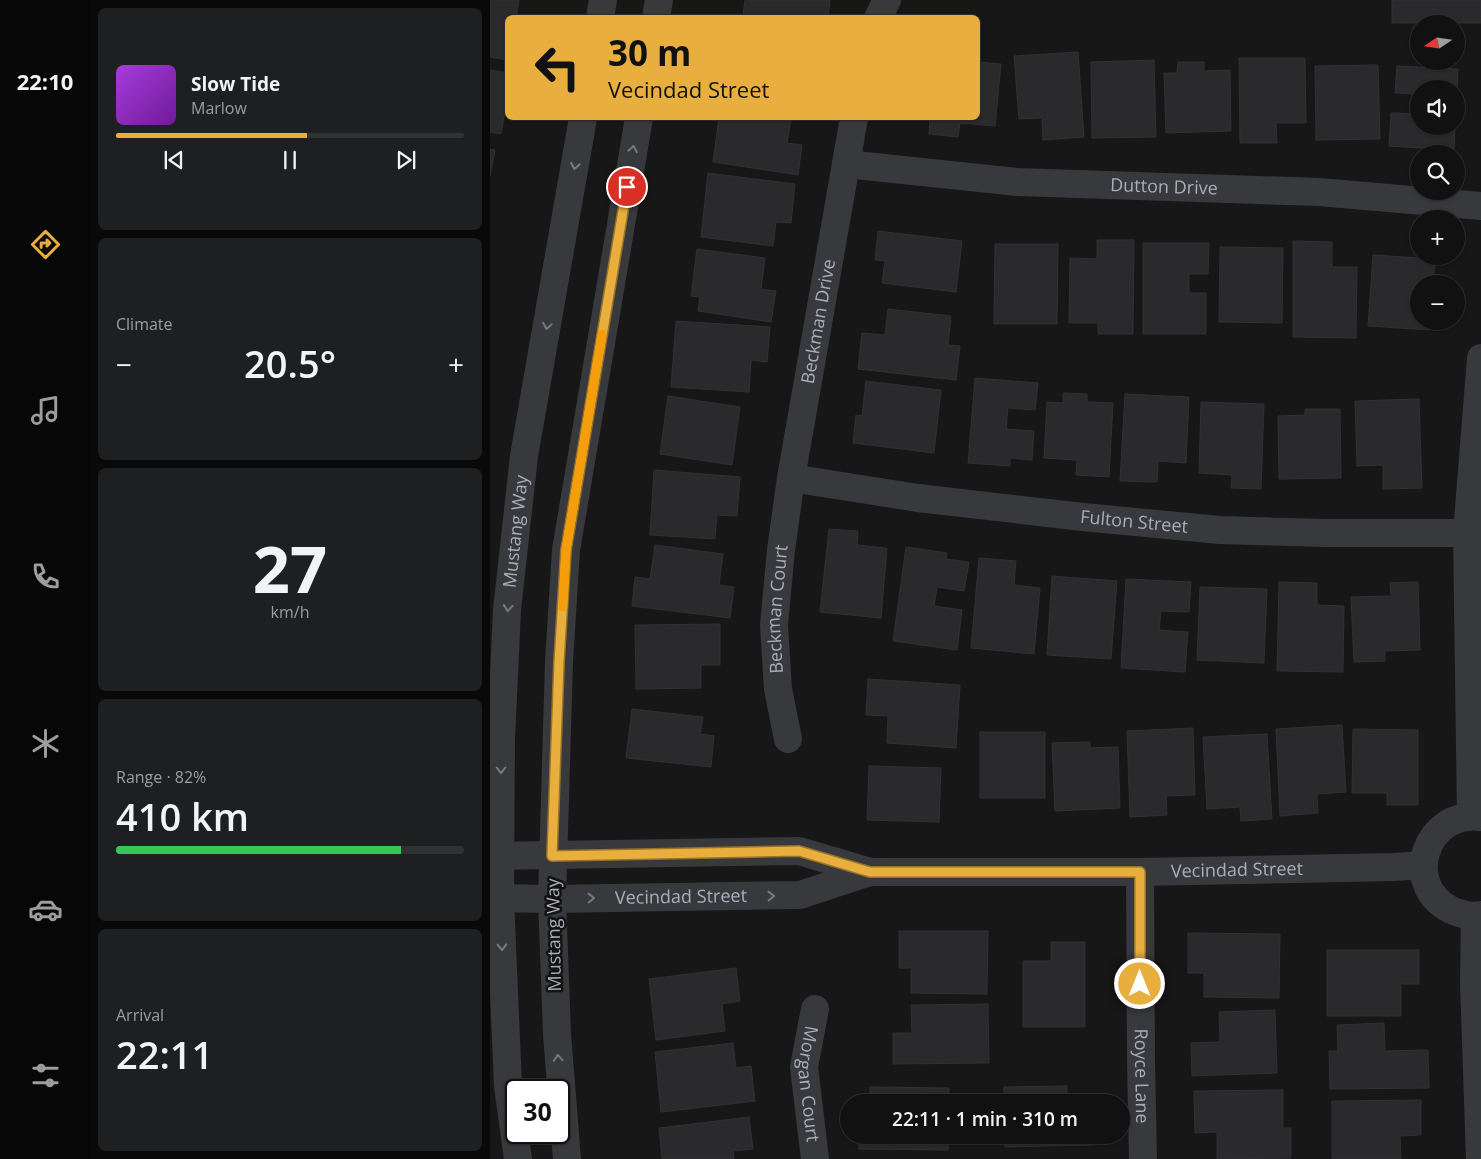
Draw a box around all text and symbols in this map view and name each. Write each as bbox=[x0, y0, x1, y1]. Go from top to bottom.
north arrow bbox=[1410, 15, 1465, 70]
map controls bbox=[1410, 15, 1465, 330]
text: 30 m bbox=[608, 29, 691, 76]
icon: left bbox=[525, 35, 590, 100]
text: 22:10 bbox=[17, 66, 73, 96]
text: Slow Tide bbox=[191, 71, 280, 97]
text: Vecindad Street bbox=[608, 74, 769, 104]
button: sound bbox=[1410, 80, 1465, 135]
text: Marlow bbox=[191, 97, 247, 119]
one-way arrow bbox=[628, 145, 638, 154]
button: search bbox=[1410, 145, 1465, 200]
icon: previous bbox=[160, 146, 188, 174]
icon: pause bbox=[276, 146, 304, 174]
icon: next bbox=[392, 146, 420, 174]
one-way arrow bbox=[570, 161, 580, 170]
pin bbox=[606, 166, 648, 208]
street label: Dutton Drive bbox=[1110, 172, 1218, 200]
icon: arrive bbox=[613, 173, 641, 201]
button: + bbox=[1410, 210, 1465, 265]
icon: directions bbox=[28, 227, 63, 262]
street label: Beckman Drive bbox=[795, 257, 840, 386]
button: − bbox=[1410, 275, 1465, 330]
text: Climate bbox=[116, 313, 173, 335]
one-way arrow bbox=[542, 321, 552, 330]
text: 20.5° bbox=[244, 337, 336, 389]
text: − bbox=[116, 345, 132, 383]
text: + bbox=[448, 345, 464, 383]
icon: music bbox=[28, 393, 63, 428]
street label: Mustang Way bbox=[497, 473, 533, 589]
street label: Fulton Street bbox=[1079, 504, 1189, 538]
text: 27 bbox=[253, 524, 327, 612]
street label: Beckman Court bbox=[761, 543, 793, 674]
icon: phone bbox=[28, 559, 63, 594]
text: km/h bbox=[271, 601, 309, 623]
one-way arrow bbox=[502, 604, 513, 612]
icon: climate bbox=[28, 726, 63, 761]
text: Range · 82% bbox=[116, 766, 206, 788]
one-way arrow bbox=[496, 766, 506, 774]
text: 410 km bbox=[116, 790, 249, 842]
street label: Vecindad Street bbox=[1171, 856, 1303, 882]
street label: Mustang Way bbox=[540, 877, 566, 992]
street label: Vecindad Street bbox=[615, 883, 747, 909]
one-way arrow bbox=[768, 891, 775, 901]
icon: car bbox=[28, 892, 63, 927]
one-way arrow bbox=[588, 893, 595, 903]
one-way arrow bbox=[497, 943, 508, 951]
position arrow bbox=[1113, 957, 1165, 1009]
text: Arrival bbox=[116, 1004, 164, 1026]
street label: Morgan Court bbox=[793, 1024, 826, 1143]
text: 22:11 bbox=[116, 1028, 213, 1080]
street label: Royce Lane bbox=[1130, 1028, 1155, 1124]
one-way arrow bbox=[553, 1054, 564, 1062]
icon: filters bbox=[28, 1058, 63, 1093]
speed limit sign: 30 bbox=[505, 1079, 570, 1144]
text: 22:11 · 1 min · 310 m bbox=[892, 1106, 1078, 1132]

